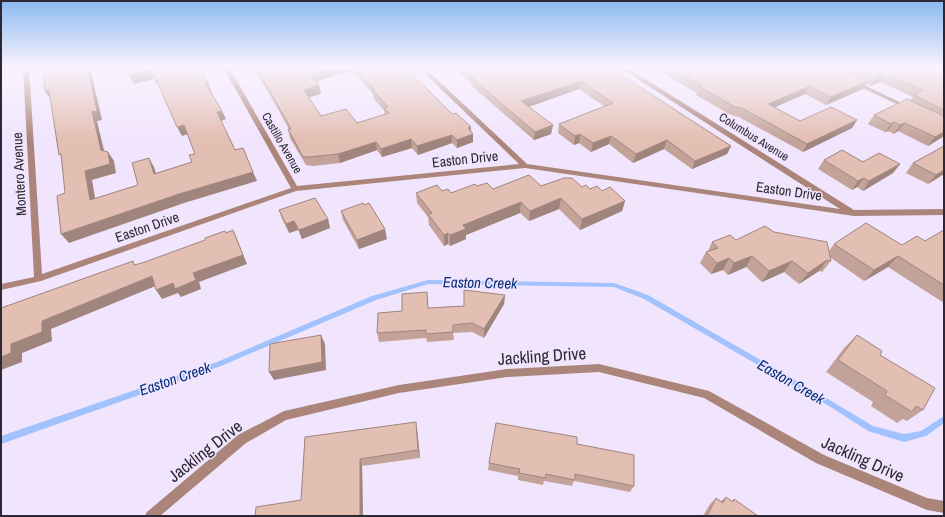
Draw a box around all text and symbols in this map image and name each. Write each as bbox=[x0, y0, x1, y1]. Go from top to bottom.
street label: Castillo Avenue bbox=[258, 109, 306, 177]
street label: Columbus Avenue bbox=[716, 109, 792, 165]
street label: Montero Avenue bbox=[8, 132, 30, 216]
street label: Easton Drive bbox=[431, 147, 499, 171]
street label: Easton Drive bbox=[755, 177, 823, 205]
street label: Easton Drive bbox=[113, 208, 181, 246]
water label: Easton Creek bbox=[443, 271, 518, 294]
street label: Jackling Drive bbox=[497, 341, 587, 370]
water label: Easton Creek bbox=[754, 354, 829, 410]
water label: Easton Creek bbox=[136, 356, 214, 401]
street label: Jackling Drive bbox=[163, 414, 247, 487]
street label: Jackling Drive bbox=[818, 430, 908, 487]

